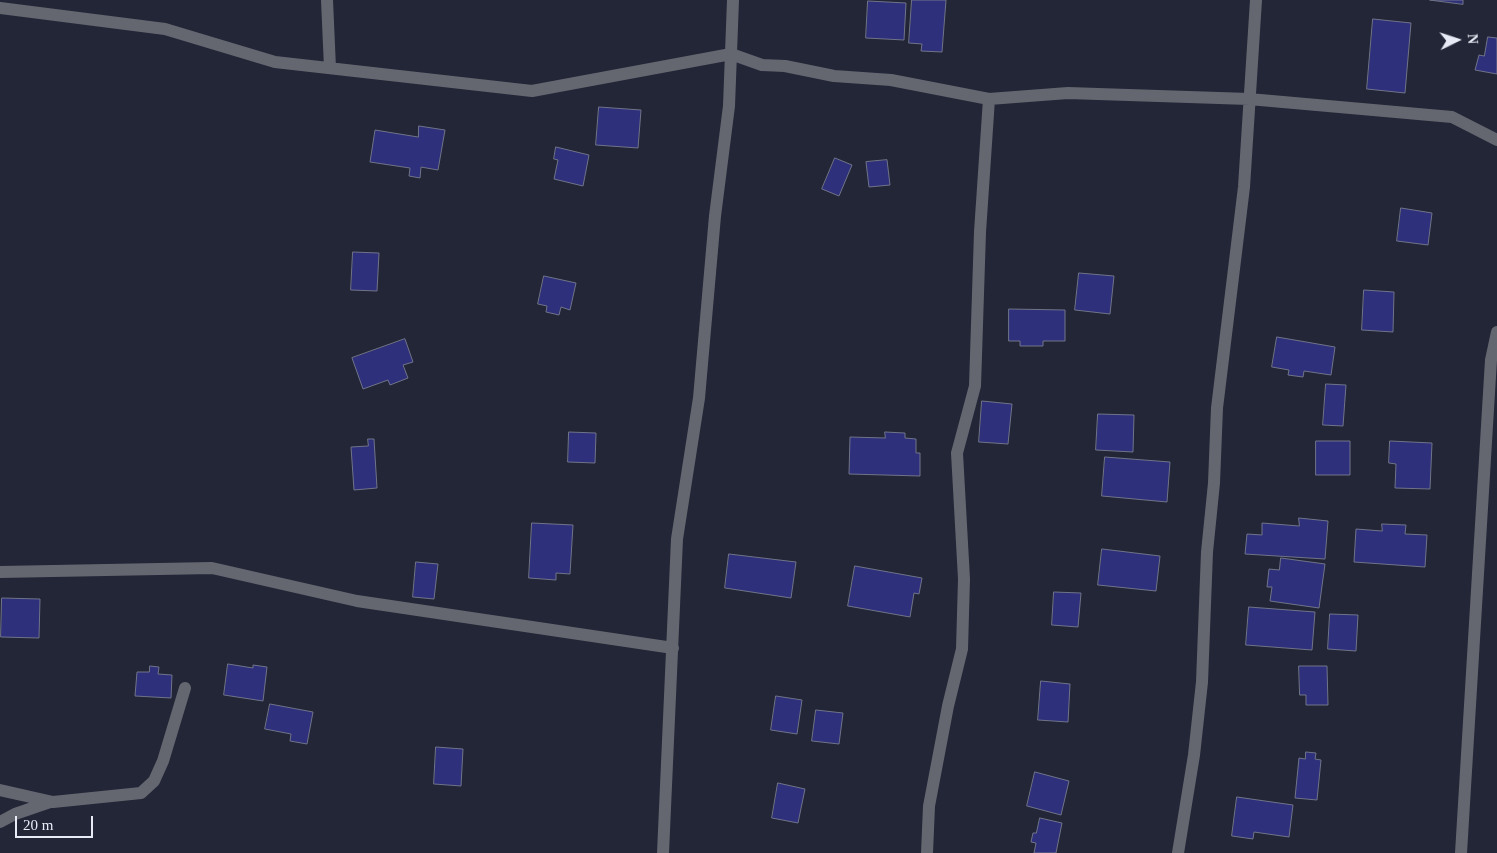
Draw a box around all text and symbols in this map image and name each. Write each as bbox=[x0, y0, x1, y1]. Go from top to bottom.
north arrow bbox=[1432, 15, 1482, 65]
text: N bbox=[1465, 33, 1480, 44]
scale bar bbox=[18, 806, 95, 838]
text: 20 m bbox=[23, 817, 53, 833]

